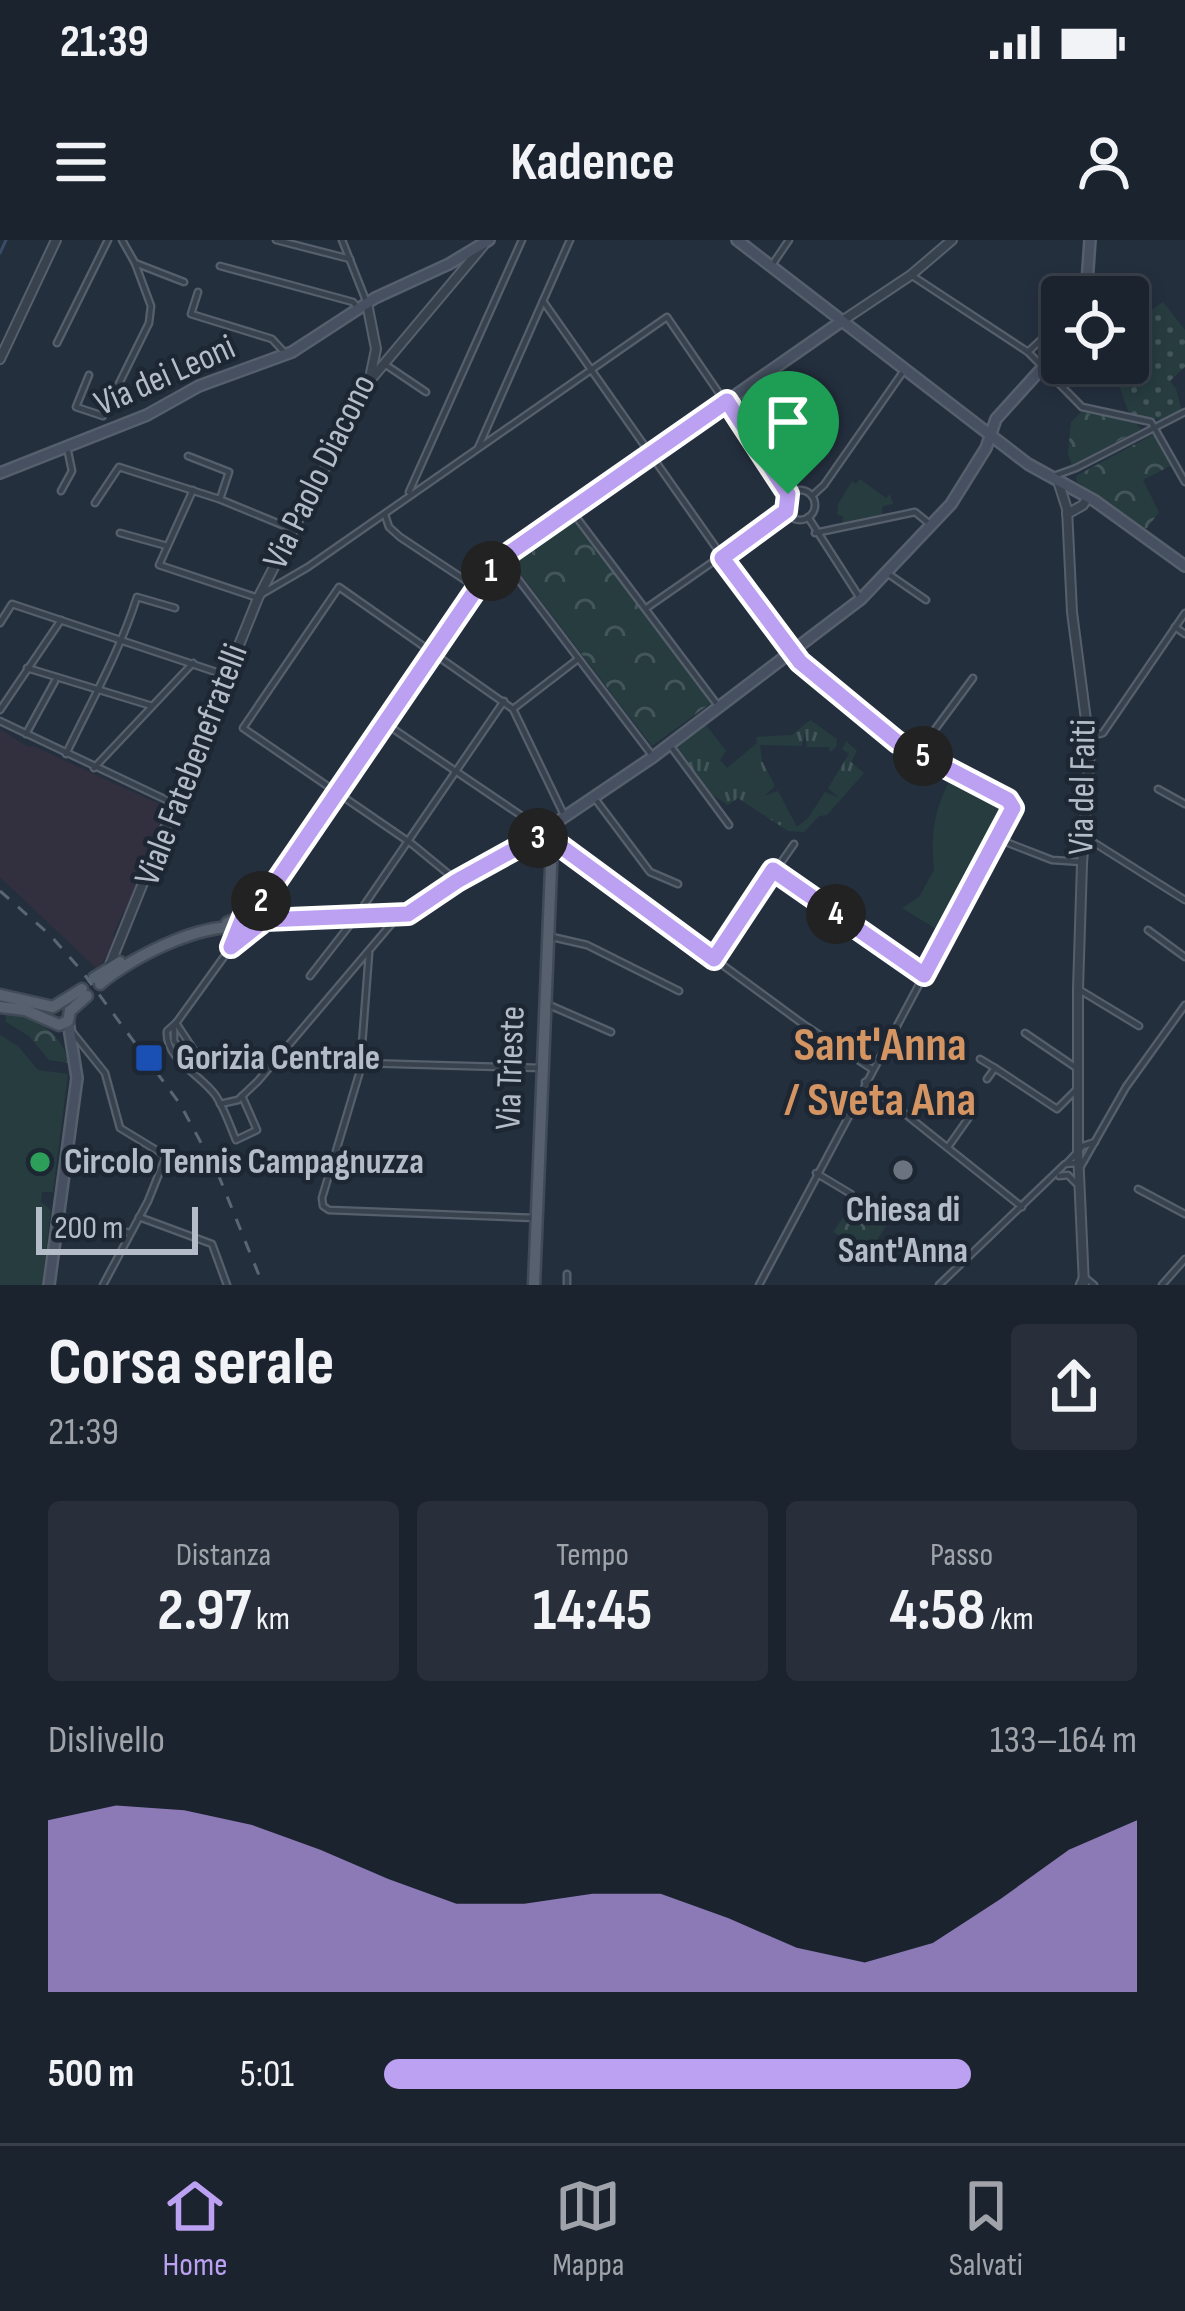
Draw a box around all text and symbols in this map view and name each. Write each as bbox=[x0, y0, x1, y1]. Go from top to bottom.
text: 21:39 bbox=[60, 15, 149, 70]
icon: menu bbox=[48, 129, 114, 195]
icon: person bbox=[1071, 129, 1137, 195]
text: Kadence bbox=[510, 130, 675, 195]
map controls bbox=[1041, 276, 1149, 384]
button: locate bbox=[1041, 276, 1149, 384]
street label: Via dei Leoni bbox=[88, 326, 242, 426]
street label: Via Paolo Diacono bbox=[254, 368, 386, 576]
pin bbox=[737, 371, 839, 494]
icon: arrive bbox=[755, 389, 821, 455]
pin: 1 bbox=[461, 541, 521, 601]
text: 1 bbox=[485, 551, 497, 591]
street label: Viale Fatebenefratelli bbox=[126, 638, 258, 892]
street label: Via del Faiti bbox=[1060, 719, 1106, 855]
pin: 5 bbox=[893, 726, 953, 786]
text: 5 bbox=[916, 736, 930, 776]
pin: 3 bbox=[508, 808, 568, 868]
text: 3 bbox=[531, 818, 545, 858]
pin: 2 bbox=[231, 871, 291, 931]
text: 2 bbox=[254, 881, 268, 921]
pin: 4 bbox=[806, 884, 866, 944]
text: 4 bbox=[828, 894, 844, 934]
street label: Via Trieste bbox=[487, 1005, 535, 1131]
district label: Sant'Anna / Sveta Ana bbox=[784, 1017, 976, 1129]
place label: Gorizia Centrale bbox=[176, 1037, 380, 1080]
marker: Gorizia Centrale bbox=[133, 1042, 165, 1074]
place label: Circolo Tennis Campagnuzza bbox=[64, 1141, 424, 1184]
marker: Circolo Tennis Campagnuzza bbox=[27, 1149, 53, 1175]
marker: Chiesa di Sant'Anna bbox=[890, 1157, 916, 1183]
place label: Chiesa di Sant'Anna bbox=[838, 1189, 968, 1273]
scale bar bbox=[36, 1201, 198, 1254]
text: 200 m bbox=[54, 1208, 123, 1248]
text: Corsa serale bbox=[48, 1324, 334, 1403]
button: share bbox=[1011, 1324, 1137, 1450]
text: 21:39 bbox=[48, 1409, 119, 1456]
text: Distanza bbox=[176, 1535, 271, 1575]
text: Tempo bbox=[556, 1535, 629, 1575]
text: Passo bbox=[930, 1535, 993, 1575]
text: 2.97 bbox=[157, 1575, 251, 1647]
text: 14:45 bbox=[533, 1575, 652, 1647]
text: 4:58 bbox=[889, 1575, 985, 1647]
text: km bbox=[251, 1599, 290, 1639]
text: /km bbox=[985, 1599, 1034, 1639]
text: Dislivello bbox=[48, 1717, 165, 1764]
text: 133–164 m bbox=[990, 1717, 1137, 1764]
text: 500 m bbox=[48, 2051, 134, 2098]
text: 5:01 bbox=[240, 2051, 294, 2098]
tab: Home bbox=[162, 2173, 228, 2285]
tab: Mappa bbox=[552, 2173, 625, 2285]
tab: Salvati bbox=[949, 2173, 1023, 2285]

